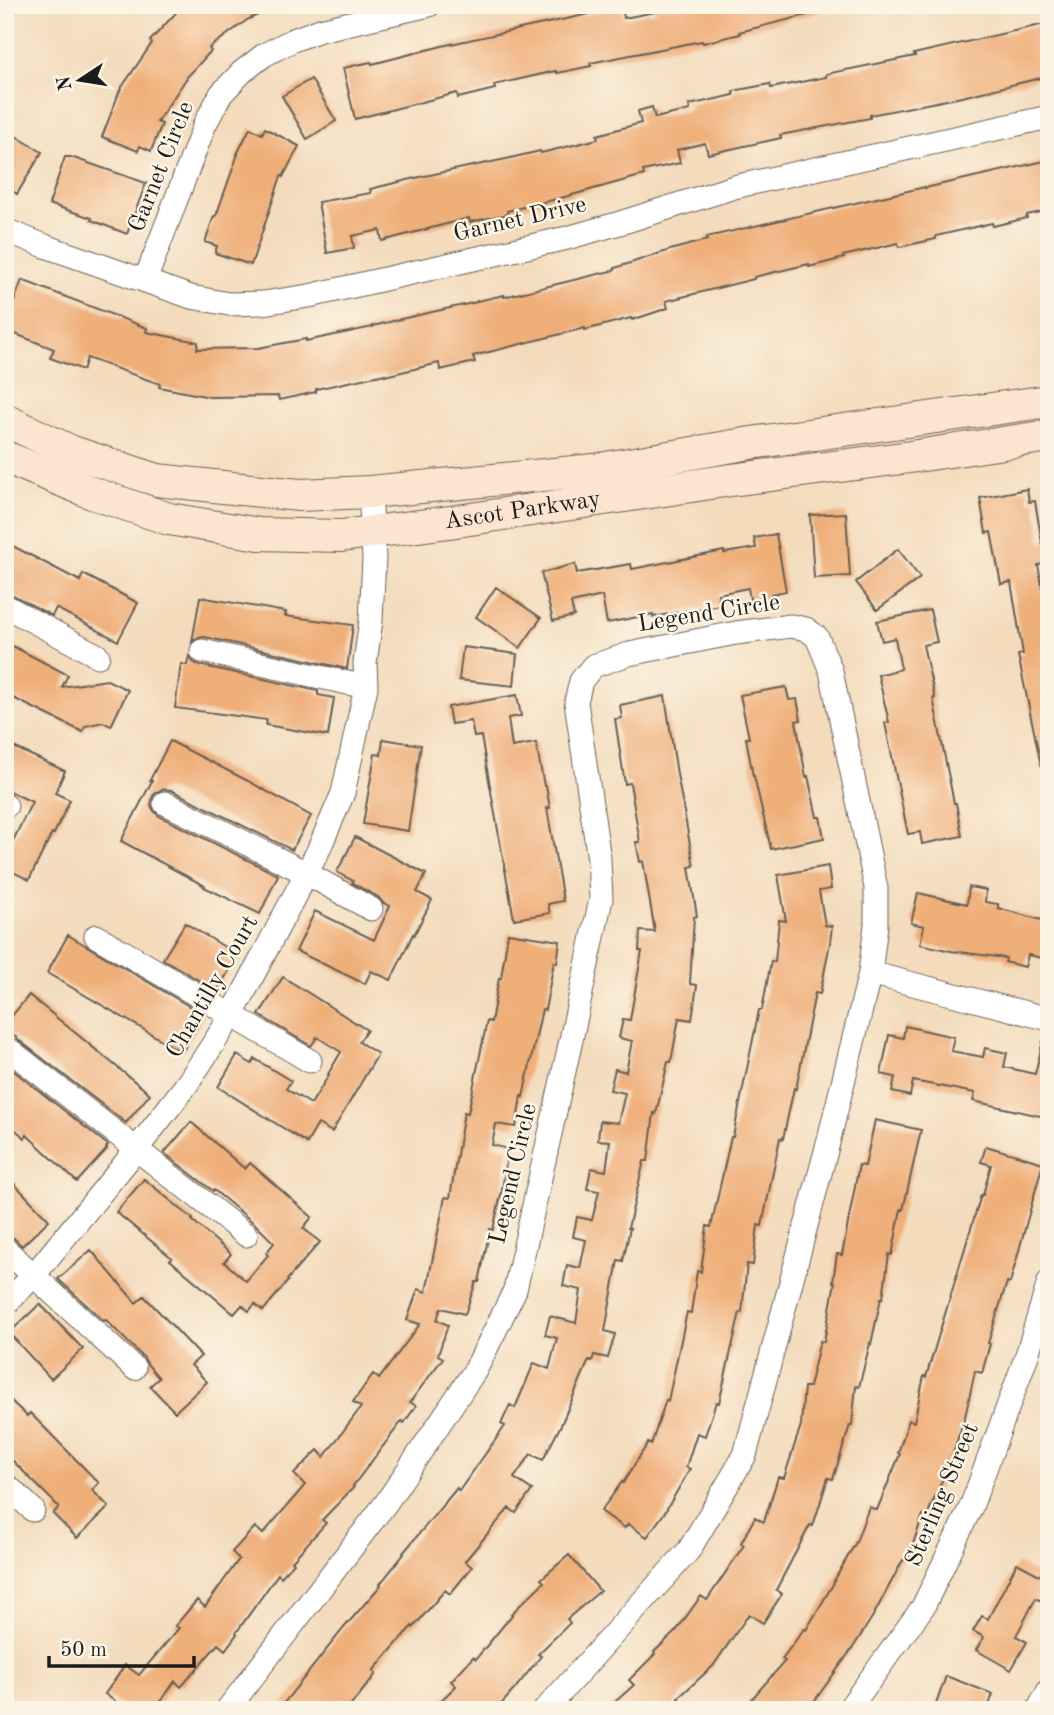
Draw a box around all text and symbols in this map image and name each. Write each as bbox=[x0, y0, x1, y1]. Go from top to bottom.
north arrow bbox=[46, 46, 116, 116]
text: N bbox=[55, 73, 77, 92]
street label: Garnet Circle bbox=[125, 98, 199, 236]
street label: Garnet Drive bbox=[451, 193, 589, 247]
street label: Ascot Parkway bbox=[443, 488, 603, 535]
street label: Legend Circle bbox=[636, 591, 782, 637]
street label: Chantilly Court bbox=[163, 912, 263, 1062]
street label: Legend Circle bbox=[486, 1101, 542, 1247]
street label: Sterling Street bbox=[902, 1420, 984, 1570]
scale bar bbox=[49, 1624, 194, 1668]
text: 50 m bbox=[60, 1640, 107, 1661]

